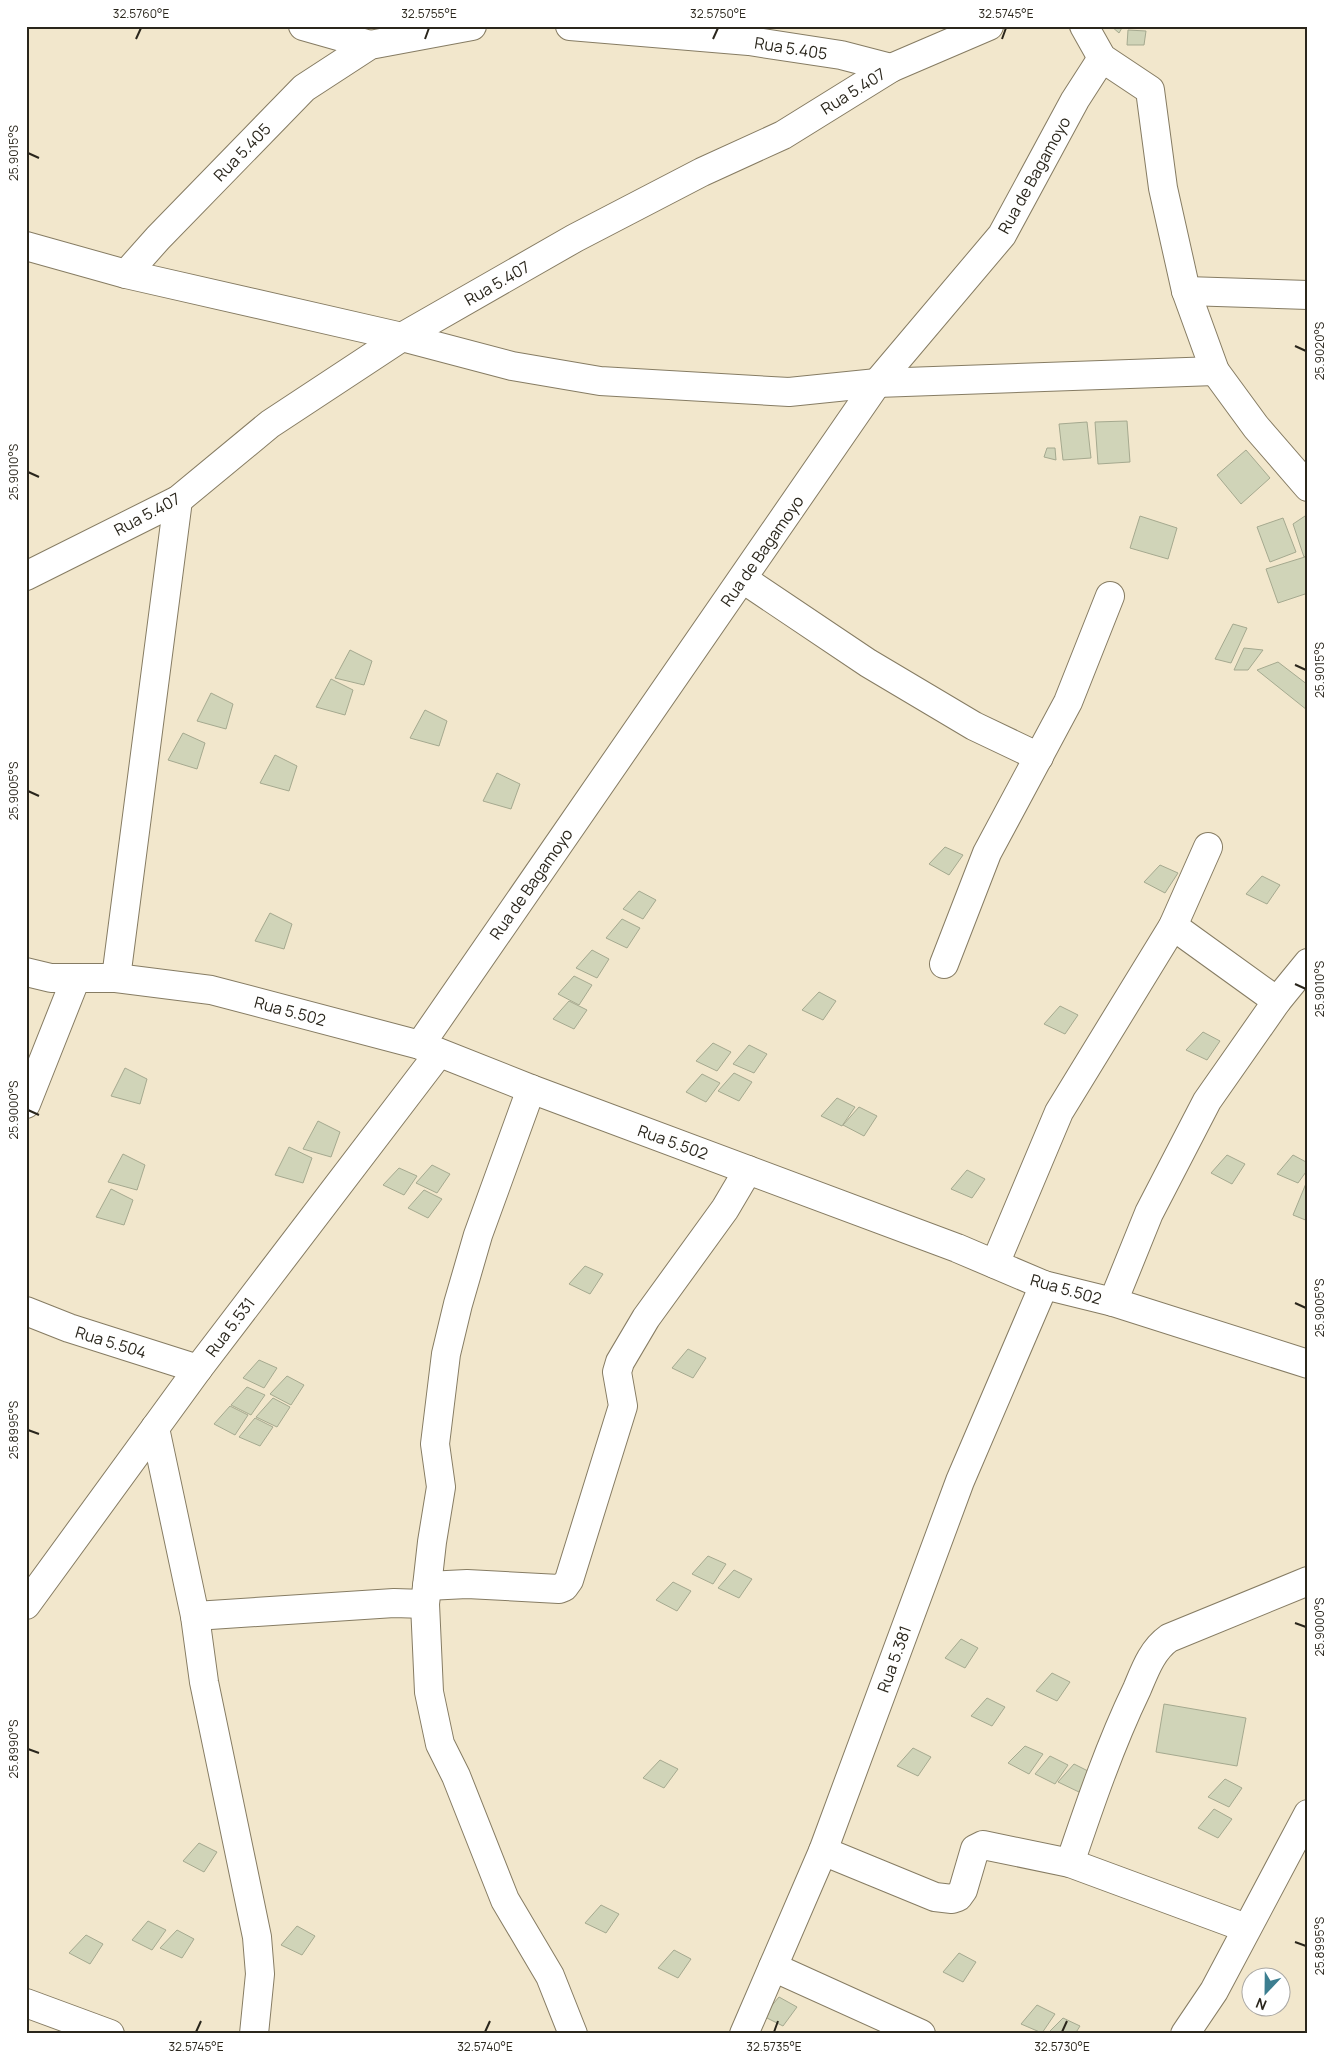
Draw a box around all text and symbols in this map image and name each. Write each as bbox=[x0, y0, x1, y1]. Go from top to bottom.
text: 32.5760°E bbox=[113, 5, 169, 22]
text: 32.5755°E bbox=[401, 5, 457, 22]
text: 32.5750°E bbox=[690, 5, 746, 22]
text: 32.5745°E bbox=[978, 5, 1034, 22]
street label: Rua 5.405 bbox=[753, 31, 829, 65]
street label: Rua 5.407 bbox=[817, 63, 889, 119]
street label: Rua de Bagamoyo bbox=[993, 112, 1075, 238]
street label: Rua 5.405 bbox=[209, 118, 275, 186]
text: 25.9015°S bbox=[5, 125, 22, 181]
street label: Rua 5.407 bbox=[460, 255, 534, 311]
text: 25.9020°S bbox=[1311, 322, 1328, 380]
text: 25.9010°S bbox=[5, 444, 22, 500]
street label: Rua 5.407 bbox=[110, 487, 184, 541]
street label: Rua de Bagamoyo bbox=[715, 491, 809, 611]
text: 25.9015°S bbox=[1311, 642, 1328, 698]
text: 25.9005°S bbox=[5, 762, 22, 820]
street label: Rua de Bagamoyo bbox=[484, 824, 578, 944]
text: 25.9010°S bbox=[1311, 961, 1328, 1017]
street label: Rua 5.502 bbox=[252, 991, 328, 1031]
text: 25.9000°S bbox=[5, 1080, 22, 1140]
street label: Rua 5.502 bbox=[635, 1119, 711, 1165]
street label: Rua 5.502 bbox=[1028, 1268, 1104, 1310]
text: 25.9005°S bbox=[1311, 1279, 1328, 1337]
street label: Rua 5.531 bbox=[200, 1293, 260, 1361]
street label: Rua 5.504 bbox=[73, 1321, 149, 1363]
text: 25.8995°S bbox=[5, 1401, 22, 1459]
text: 25.9000°S bbox=[1311, 1597, 1328, 1657]
street label: Rua 5.381 bbox=[872, 1623, 916, 1695]
text: 25.8990°S bbox=[5, 1720, 22, 1778]
text: 25.8995°S bbox=[1311, 1917, 1328, 1975]
north arrow bbox=[1242, 1968, 1292, 2018]
text: N bbox=[1253, 1994, 1269, 2015]
text: 32.5745°E bbox=[168, 2038, 224, 2055]
text: 32.5740°E bbox=[457, 2038, 513, 2055]
text: 32.5735°E bbox=[746, 2038, 802, 2055]
text: 32.5730°E bbox=[1034, 2038, 1090, 2055]

